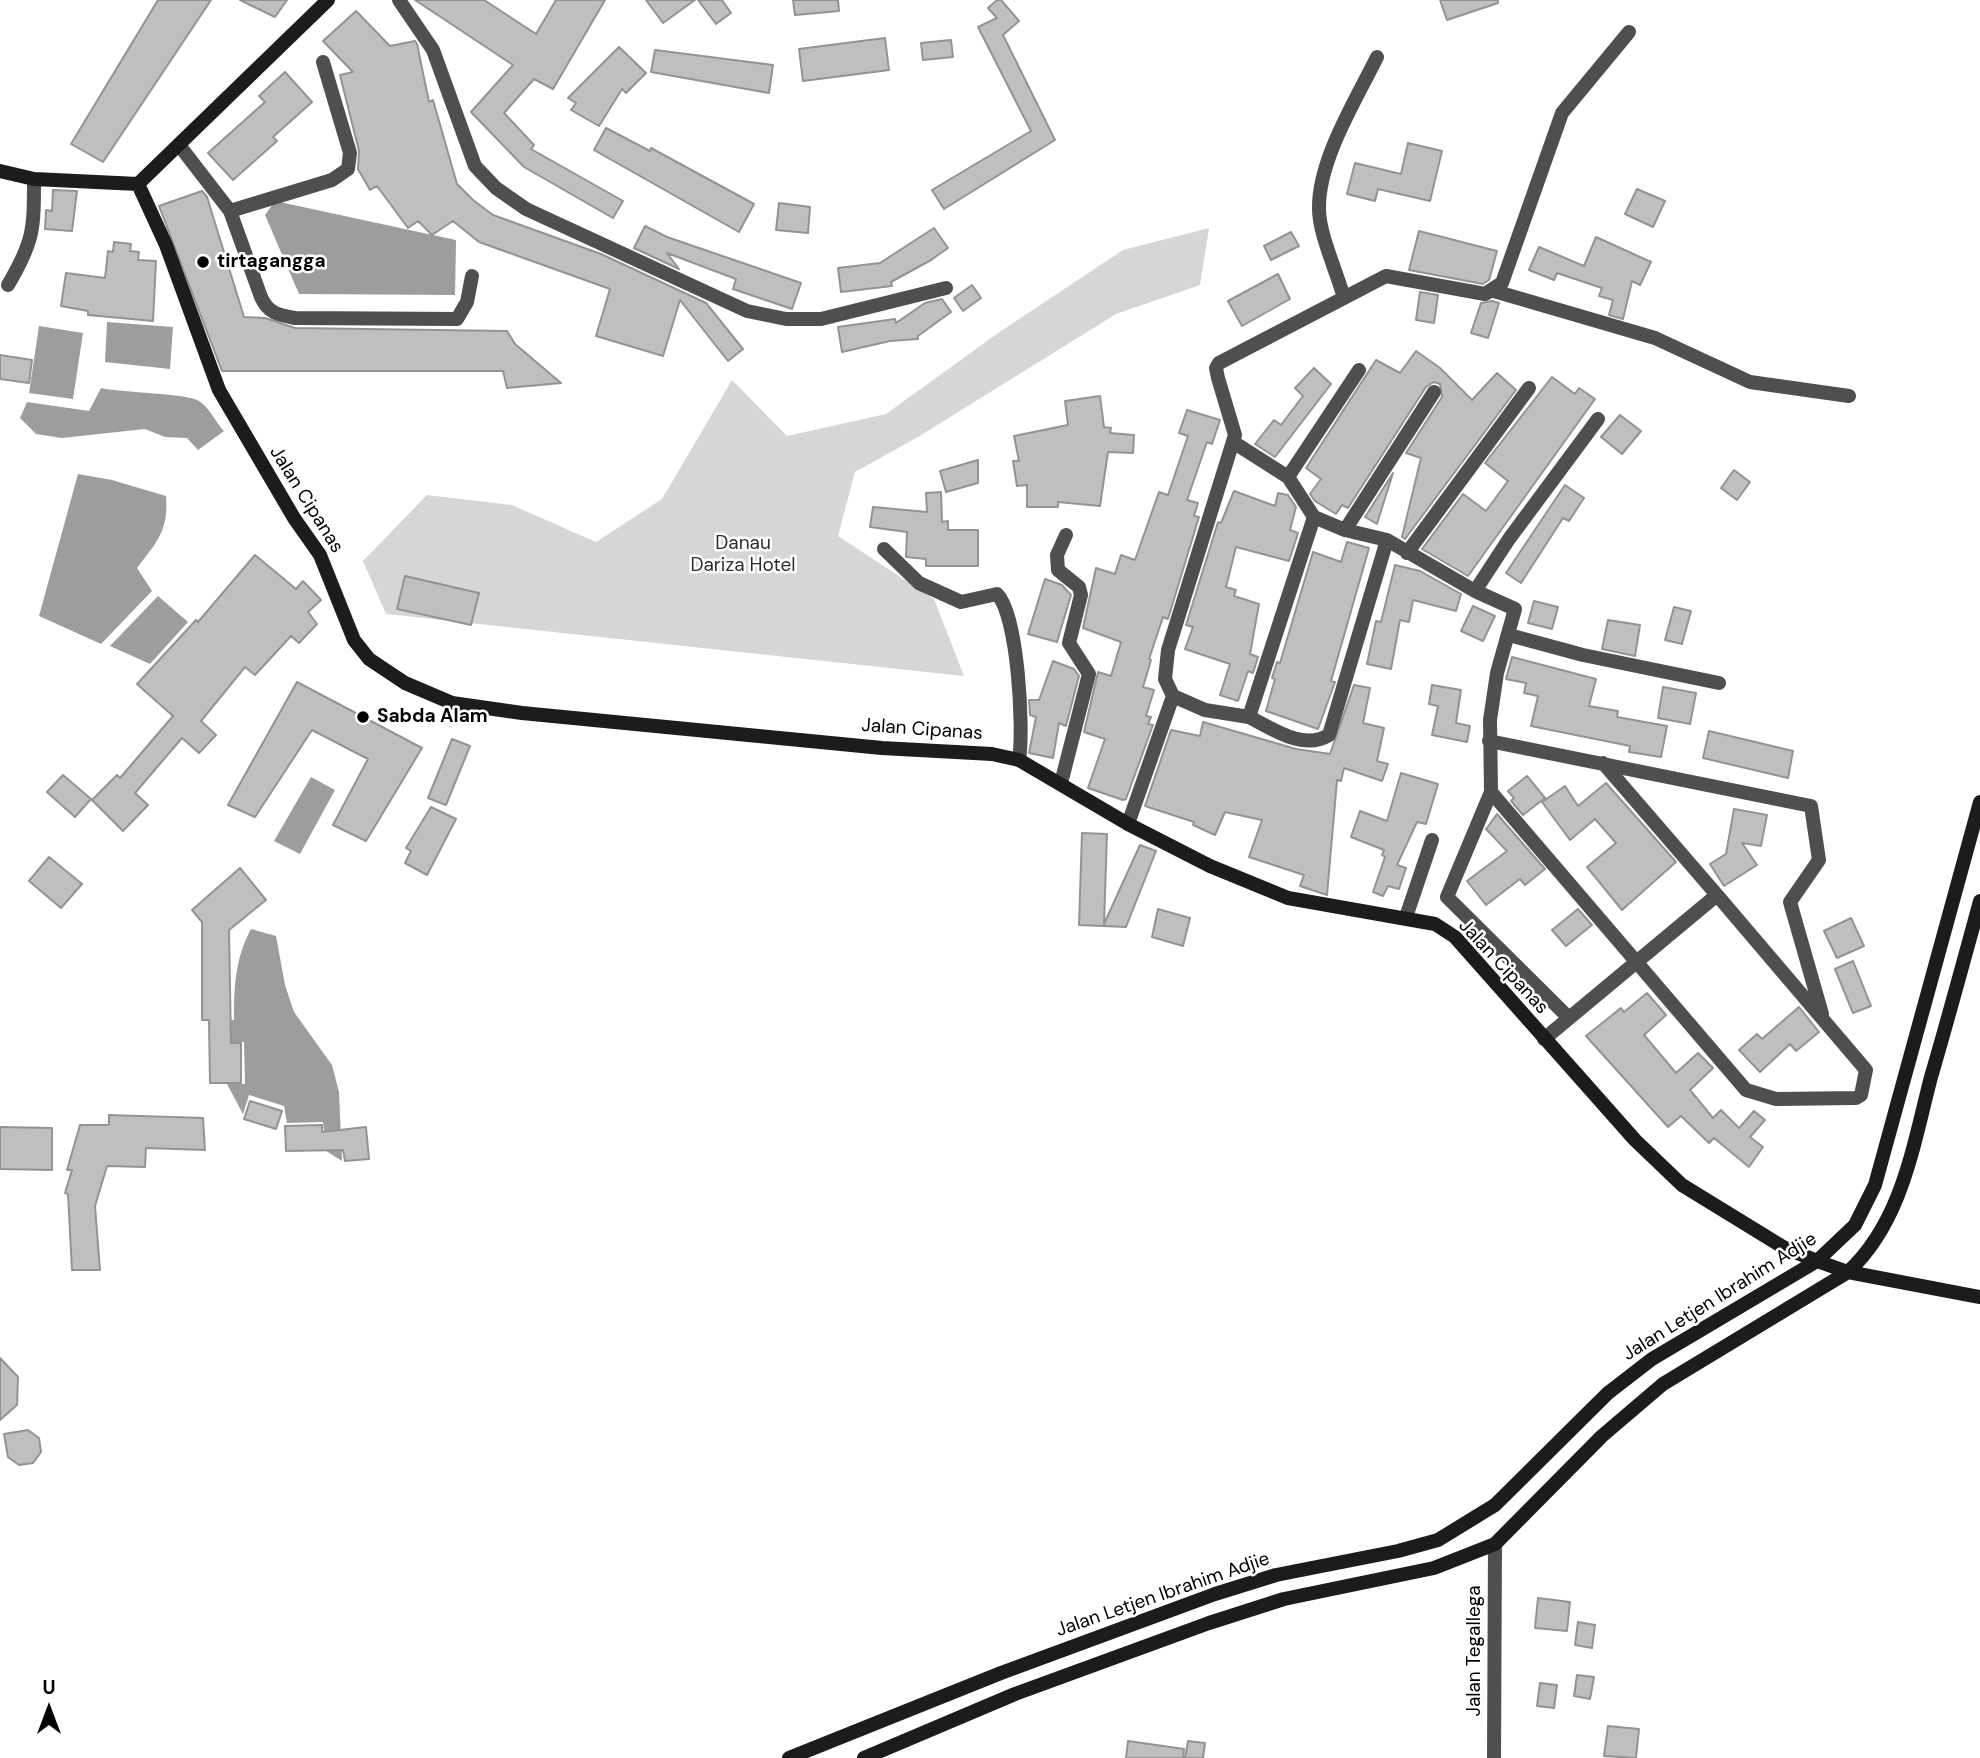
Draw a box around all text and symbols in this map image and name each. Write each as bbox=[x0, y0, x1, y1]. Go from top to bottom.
place label: tirtagangga bbox=[217, 251, 326, 273]
marker: tirtagangga bbox=[195, 254, 211, 270]
street label: Jalan Cipanas bbox=[264, 442, 348, 558]
park label: Danau Dariza Hotel bbox=[690, 533, 796, 577]
place label: Sabda Alam bbox=[377, 706, 488, 728]
marker: Sabda Alam bbox=[355, 709, 371, 725]
street label: Jalan Cipanas bbox=[861, 714, 983, 746]
street label: Jalan Cipanas bbox=[1453, 915, 1553, 1019]
street label: Jalan Letjen Ibrahim Adjie bbox=[1619, 1228, 1821, 1366]
street label: Jalan Letjen Ibrahim Adjie bbox=[1053, 1548, 1273, 1642]
street label: Jalan Tegallega bbox=[1464, 1585, 1486, 1717]
north arrow bbox=[14, 1674, 84, 1744]
text: U bbox=[42, 1675, 56, 1700]

